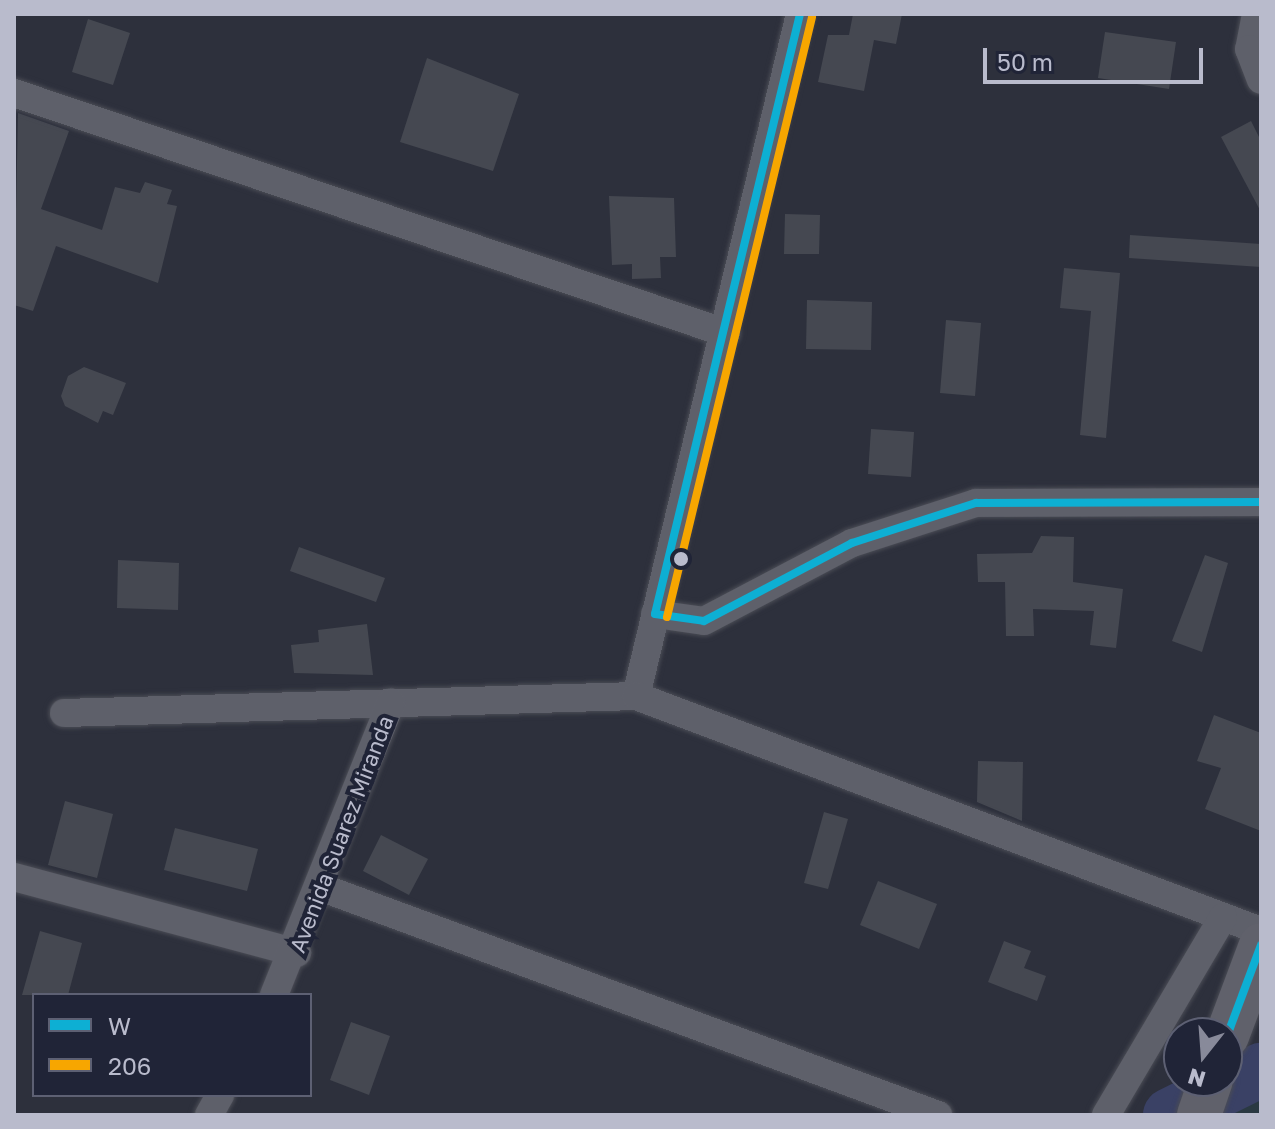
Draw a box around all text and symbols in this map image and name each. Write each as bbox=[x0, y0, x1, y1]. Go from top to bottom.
scale bar bbox=[987, 32, 1207, 82]
text: 50 m bbox=[997, 47, 1053, 76]
unlabelled marker bbox=[673, 551, 689, 567]
street label: Avenida Suarez Miranda bbox=[284, 712, 398, 956]
legend bbox=[32, 993, 312, 1097]
text: W bbox=[108, 1011, 131, 1040]
north arrow bbox=[1163, 1017, 1243, 1097]
text: 206 bbox=[108, 1051, 151, 1080]
text: N bbox=[1184, 1063, 1208, 1094]

